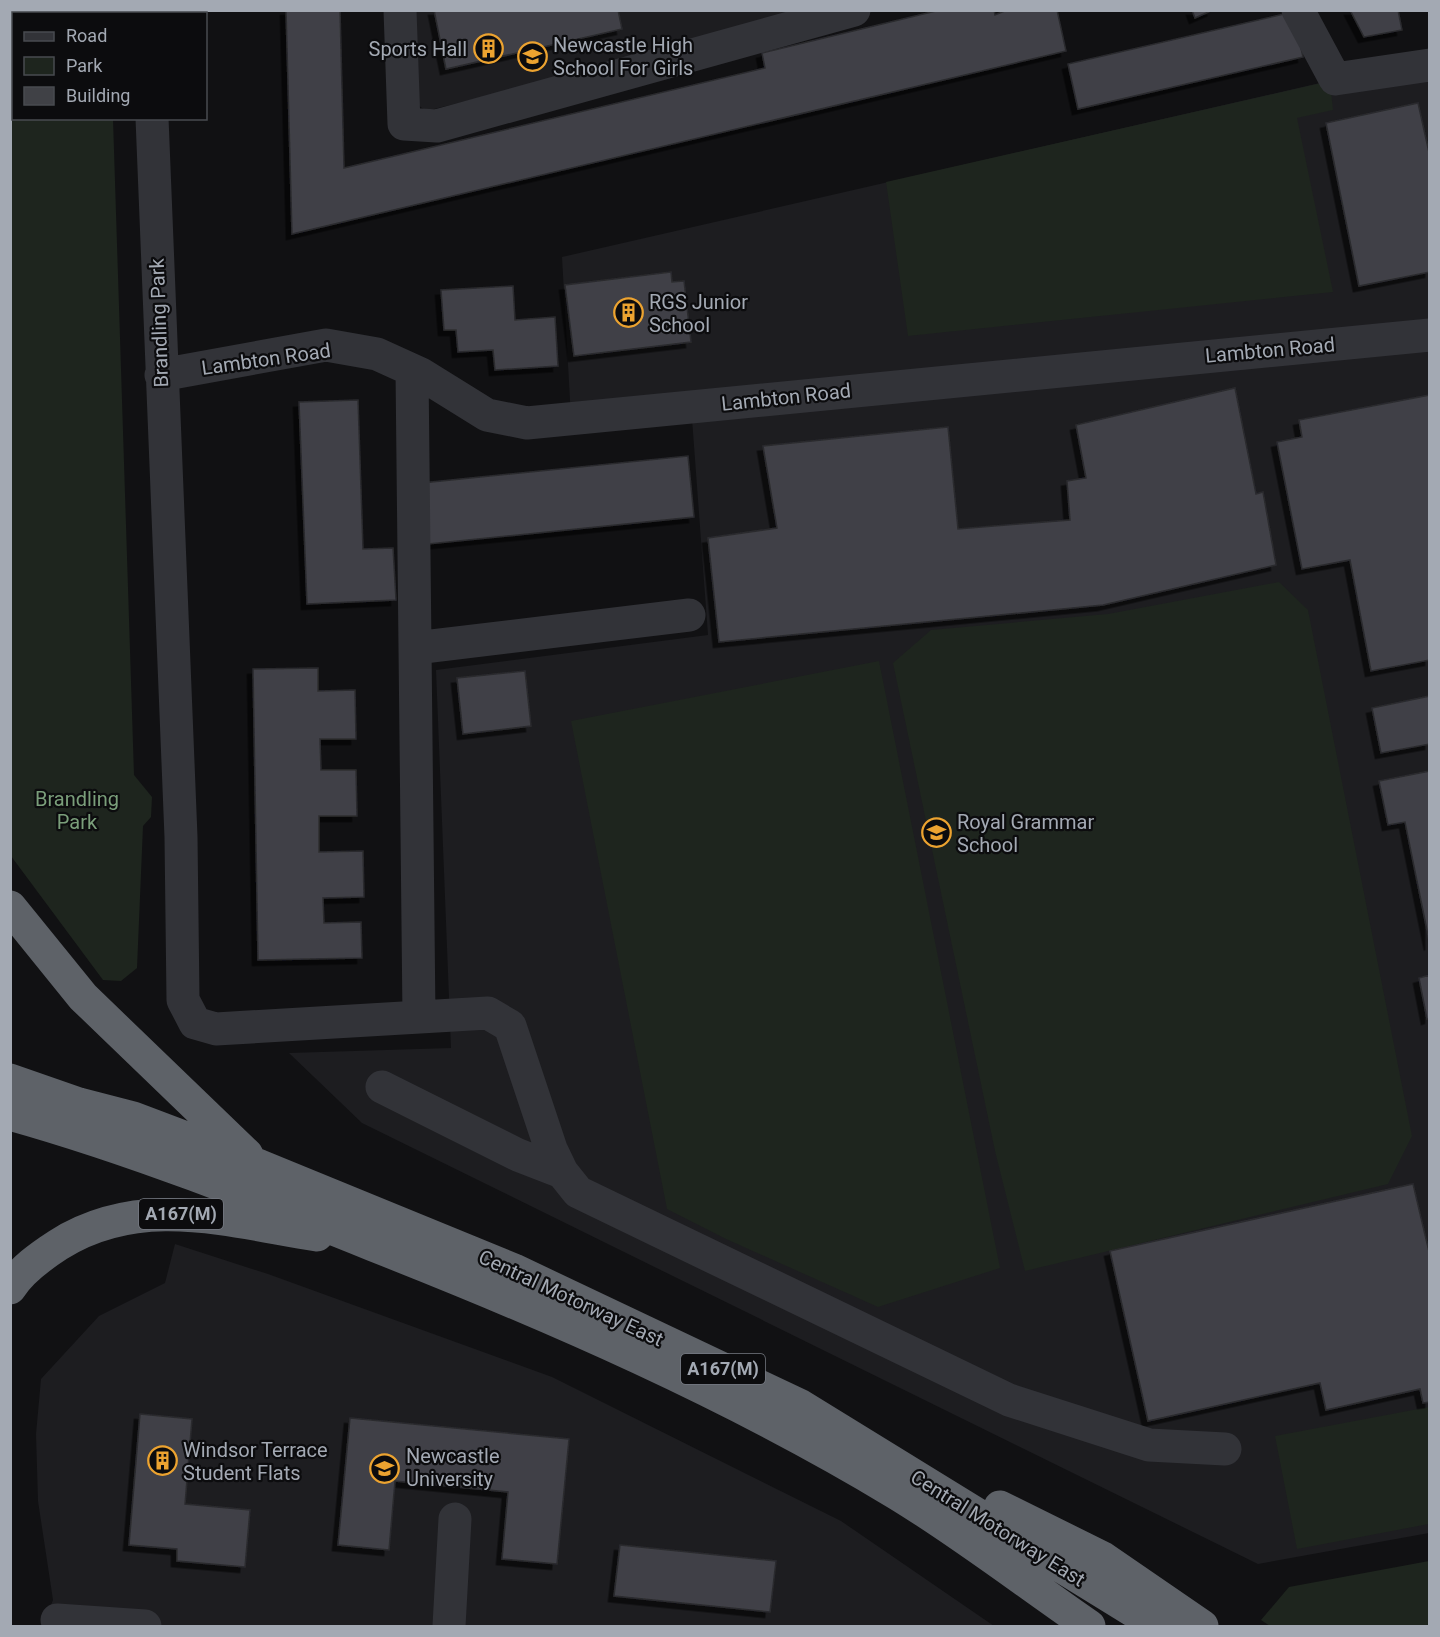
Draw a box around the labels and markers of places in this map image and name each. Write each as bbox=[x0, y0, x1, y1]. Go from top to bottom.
building icon: Sports Hall bbox=[472, 33, 504, 65]
place label: Newcastle High School For Girls bbox=[553, 33, 693, 80]
place label: Sports Hall bbox=[369, 37, 467, 61]
school or university icon: Newcastle High School For Girls bbox=[516, 40, 548, 72]
place label: RGS Junior School bbox=[649, 290, 748, 337]
building icon: RGS Junior School bbox=[612, 297, 644, 329]
place label: Royal Grammar School bbox=[957, 810, 1094, 857]
school or university icon: Royal Grammar School bbox=[920, 817, 952, 849]
place label: Windsor Terrace Student Flats bbox=[183, 1438, 328, 1485]
place label: Newcastle University bbox=[406, 1444, 500, 1491]
building icon: Windsor Terrace Student Flats bbox=[146, 1445, 178, 1477]
school or university icon: Newcastle University bbox=[369, 1452, 401, 1484]

